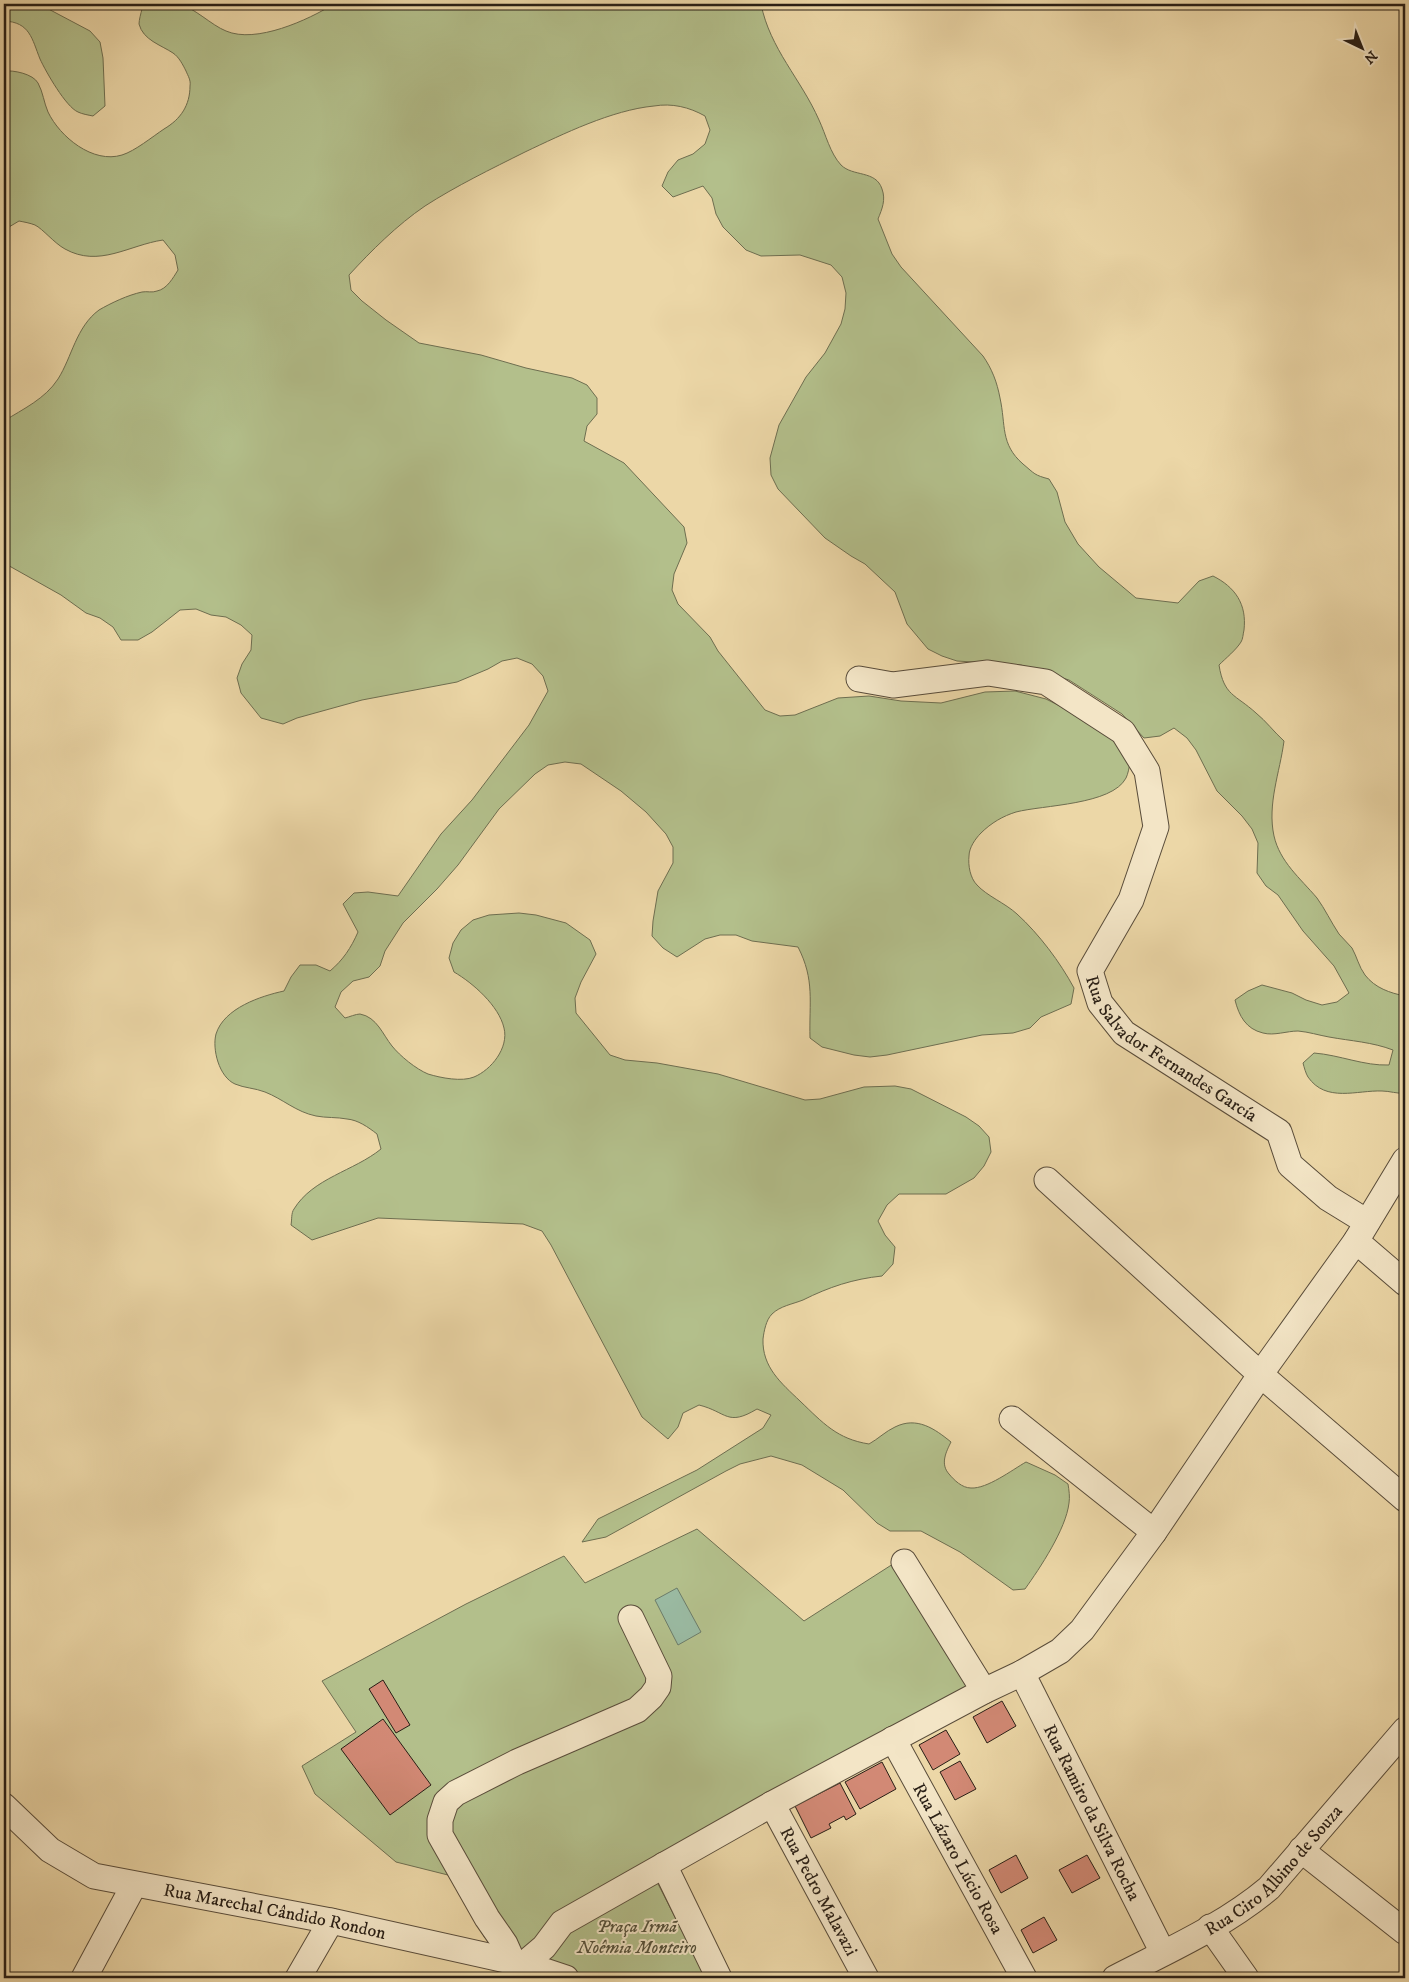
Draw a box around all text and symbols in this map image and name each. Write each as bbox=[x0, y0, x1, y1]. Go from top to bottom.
north arrow bbox=[1336, 22, 1386, 72]
text: N bbox=[1359, 46, 1381, 68]
street label: Rua Salvador Fernandes García bbox=[1080, 973, 1261, 1127]
street label: Rua Ramiro da Silva Rocha bbox=[1038, 1721, 1145, 1905]
street label: Rua Lázaro Lúcio Rosa bbox=[907, 1779, 1008, 1938]
street label: Rua Ciro Albino de Souza bbox=[1201, 1800, 1348, 1941]
street label: Rua Pedro Malavazi bbox=[774, 1823, 862, 1960]
street label: Rua Marechal Cândido Rondon bbox=[162, 1879, 388, 1945]
park label: Praça Irmã Noêmia Monteiro bbox=[576, 1916, 697, 1959]

